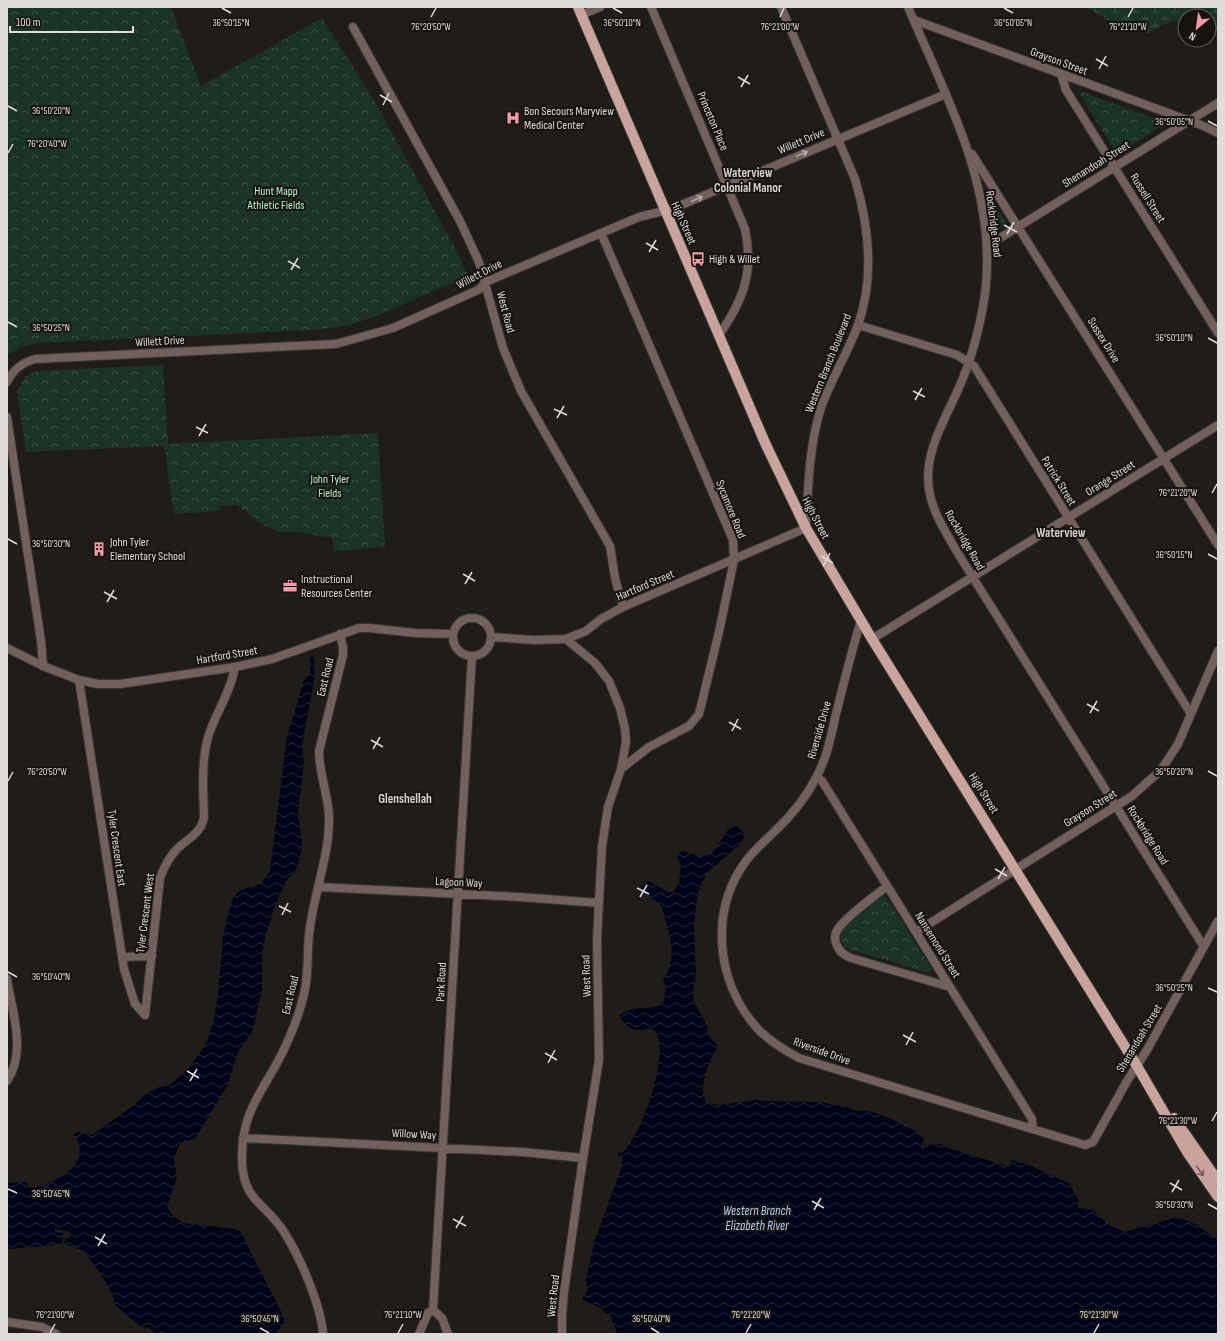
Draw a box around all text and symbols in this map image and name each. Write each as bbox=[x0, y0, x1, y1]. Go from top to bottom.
scale bar bbox=[10, 8, 133, 34]
north arrow bbox=[1177, 8, 1217, 48]
text: 100 m bbox=[16, 15, 41, 30]
text: 36°50'15"N bbox=[212, 17, 250, 29]
text: 36°50'10"N bbox=[603, 17, 641, 29]
text: 36°50'05"N bbox=[994, 17, 1032, 29]
text: 76°20'50"W bbox=[411, 21, 451, 33]
text: 76°21'00"W bbox=[761, 21, 800, 33]
text: 76°21'10"W bbox=[1109, 21, 1147, 33]
text: N bbox=[1187, 29, 1198, 43]
street label: Grayson Street bbox=[1028, 44, 1090, 79]
street label: Princeton Place bbox=[693, 89, 732, 153]
place label: Bon Secours Maryview Medical Center bbox=[524, 104, 614, 133]
text: 36°50'20"N bbox=[32, 105, 70, 117]
hospital icon: Bon Secours Maryview Medical Center bbox=[505, 110, 521, 126]
text: 36°50'05"N bbox=[1155, 116, 1193, 128]
street label: Willett Drive bbox=[775, 125, 827, 158]
street label: Shenandoah Street bbox=[1060, 137, 1133, 191]
text: 76°20'40"W bbox=[27, 138, 67, 150]
one-way arrow bbox=[796, 149, 808, 157]
district label: Waterview Colonial Manor bbox=[714, 165, 782, 196]
street label: Russell Street bbox=[1126, 171, 1169, 226]
park label: Hunt Mapp Athletic Fields bbox=[247, 184, 304, 213]
street label: Rockbridge Road bbox=[982, 190, 1005, 258]
one-way arrow bbox=[690, 195, 702, 202]
street label: High Street bbox=[667, 199, 700, 247]
bus stop icon: High & Willet bbox=[690, 251, 706, 267]
place label: High & Willet bbox=[709, 252, 760, 267]
street label: Willett Drive bbox=[454, 256, 505, 293]
street label: West Road bbox=[493, 290, 518, 335]
street label: Western Branch Boulevard bbox=[802, 311, 855, 415]
street label: Sussex Drive bbox=[1084, 315, 1123, 366]
text: 36°50'25"N bbox=[32, 322, 70, 334]
text: 36°50'10"N bbox=[1155, 332, 1193, 344]
street label: Willett Drive bbox=[135, 333, 185, 350]
street label: Patrick Street bbox=[1038, 454, 1080, 509]
street label: Orange Street bbox=[1083, 457, 1138, 500]
park label: John Tyler Fields bbox=[309, 472, 350, 501]
street label: Sycamore Road bbox=[712, 478, 749, 541]
text: 76°21'20"W bbox=[1159, 487, 1198, 499]
street label: High Street bbox=[798, 495, 833, 542]
street label: Rockbridge Road bbox=[941, 508, 988, 573]
district label: Waterview bbox=[1036, 525, 1086, 541]
place label: John Tyler Elementary School bbox=[109, 535, 185, 564]
text: 36°50'30"N bbox=[32, 538, 70, 550]
building icon: John Tyler Elementary School bbox=[91, 541, 107, 557]
text: 36°50'15"N bbox=[1155, 549, 1193, 561]
street label: Hartford Street bbox=[614, 566, 677, 604]
place label: Instructional Resources Center bbox=[301, 572, 373, 601]
office icon: Instructional Resources Center bbox=[282, 578, 298, 594]
street label: Hartford Street bbox=[195, 643, 259, 668]
street label: East Road bbox=[313, 656, 338, 698]
street label: Riverside Drive bbox=[804, 699, 835, 761]
text: 76°20'50"W bbox=[27, 766, 67, 778]
text: 36°50'20"N bbox=[1155, 766, 1193, 778]
street label: High Street bbox=[965, 770, 1002, 817]
street label: Grayson Street bbox=[1061, 786, 1120, 831]
district label: Glenshellah bbox=[378, 791, 432, 807]
street label: Rockbridge Road bbox=[1123, 803, 1172, 868]
street label: Tyler Crescent East bbox=[104, 809, 129, 888]
street label: Tyler Crescent West bbox=[133, 872, 158, 954]
street label: Lagoon Way bbox=[435, 874, 483, 891]
street label: Nansemond Street bbox=[911, 909, 964, 981]
street label: West Road bbox=[578, 955, 595, 997]
street label: Park Road bbox=[433, 962, 450, 1002]
text: 36°50'40"N bbox=[32, 971, 70, 983]
street label: East Road bbox=[278, 974, 303, 1016]
text: 36°50'25"N bbox=[1155, 982, 1193, 994]
street label: Shenandoah Street bbox=[1113, 1001, 1166, 1075]
street label: Riverside Drive bbox=[791, 1034, 853, 1069]
text: 76°21'30"W bbox=[1159, 1115, 1198, 1127]
street label: Willow Way bbox=[391, 1126, 437, 1143]
one-way arrow bbox=[1196, 1166, 1204, 1177]
text: 36°50'45"N bbox=[32, 1188, 70, 1200]
text: 36°50'30"N bbox=[1155, 1199, 1193, 1211]
water label: Western Branch Elizabeth River bbox=[723, 1203, 792, 1234]
street label: West Road bbox=[544, 1274, 563, 1318]
text: 76°21'00"W bbox=[36, 1309, 75, 1321]
text: 76°21'10"W bbox=[384, 1309, 422, 1321]
text: 76°21'20"W bbox=[732, 1309, 771, 1321]
text: 76°21'30"W bbox=[1080, 1309, 1119, 1321]
text: 36°50'45"N bbox=[241, 1313, 279, 1325]
text: 36°50'40"N bbox=[632, 1313, 670, 1325]

